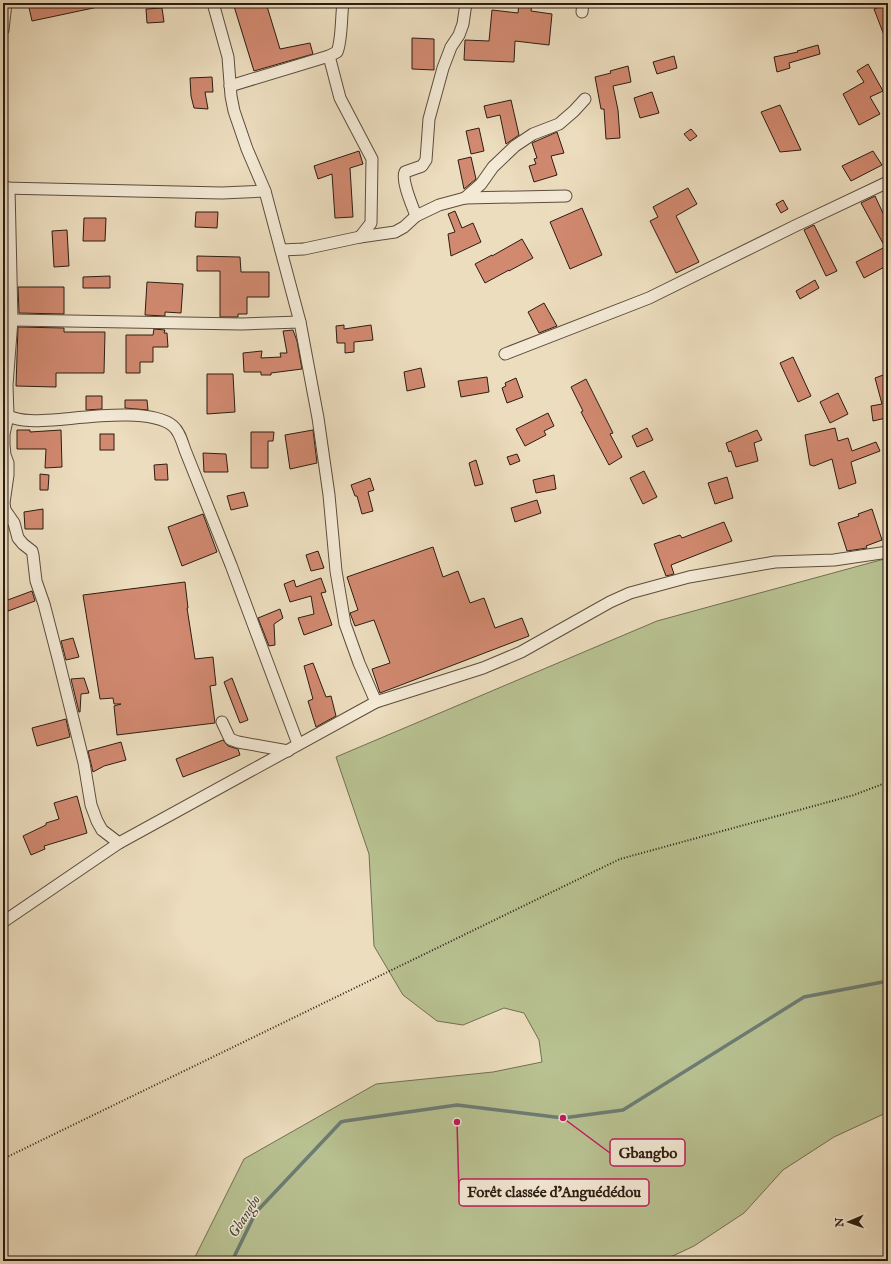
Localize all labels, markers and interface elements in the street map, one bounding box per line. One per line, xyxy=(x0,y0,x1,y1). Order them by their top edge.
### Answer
callout: Gbangbo xyxy=(610,1139,685,1166)
text: Gbangbo xyxy=(619,1144,677,1163)
callout: Forêt classée d’Anguédédou xyxy=(459,1179,649,1206)
text: Forêt classée d’Anguédédou xyxy=(467,1183,641,1202)
water label: Gbangbo xyxy=(224,1191,266,1242)
north arrow xyxy=(829,1202,869,1242)
text: N xyxy=(833,1217,847,1228)

